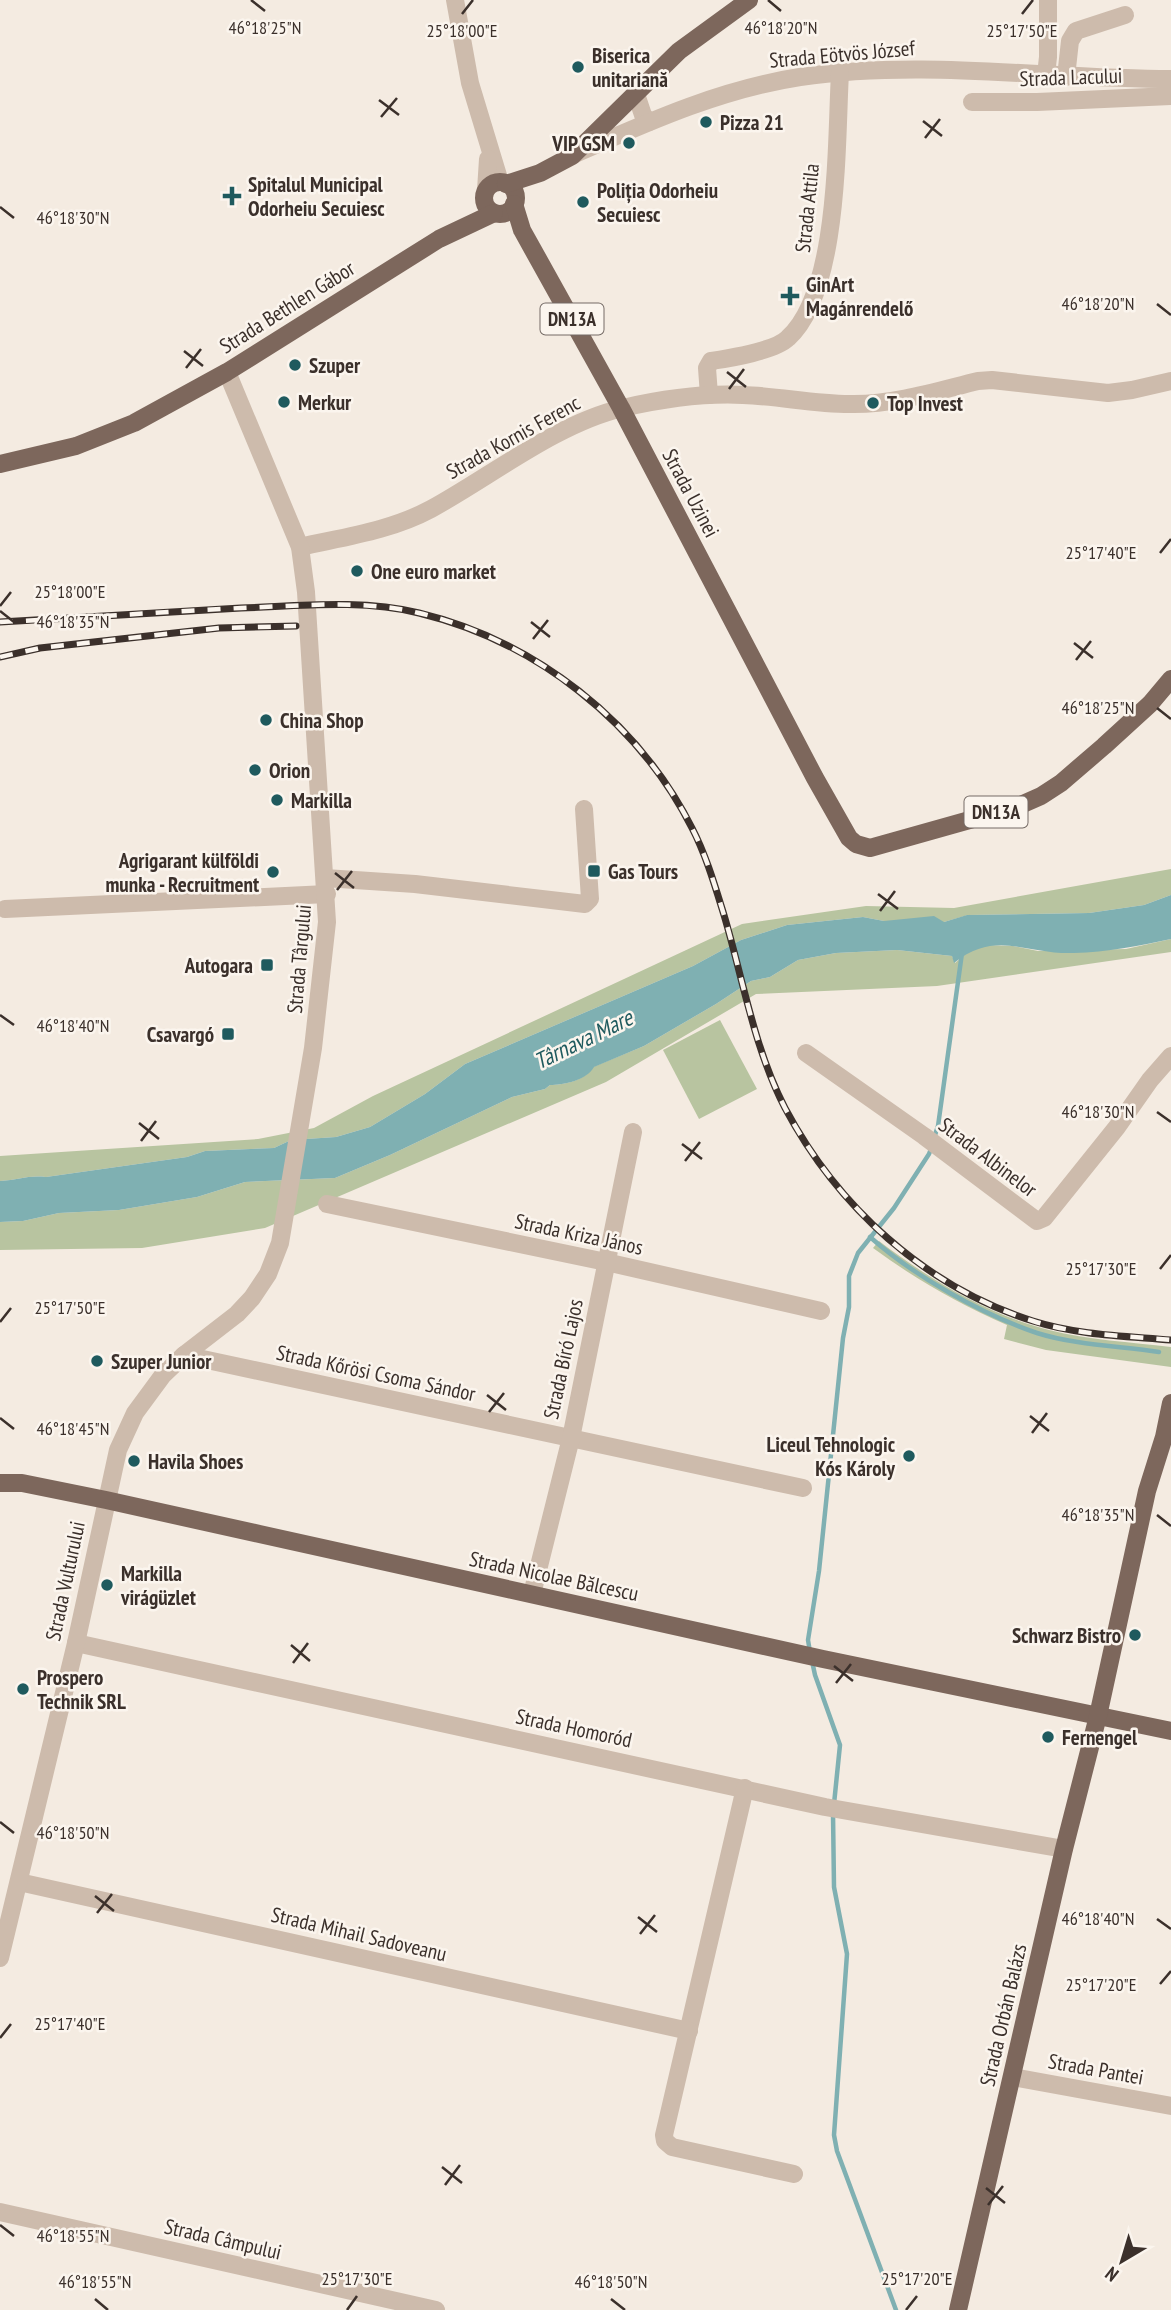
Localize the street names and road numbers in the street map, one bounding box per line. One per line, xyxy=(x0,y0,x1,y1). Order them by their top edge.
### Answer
street label: Strada Eötvös József xyxy=(768,34,916,74)
street label: Strada Lacului xyxy=(1019,62,1123,92)
street label: Strada Attila xyxy=(789,162,825,254)
street label: Strada Bethlen Gábor xyxy=(214,255,360,359)
road number: DN13A xyxy=(540,304,604,334)
street label: Strada Kornis Ferenc xyxy=(441,389,585,485)
street label: Strada Uzinei xyxy=(656,444,726,542)
road number: DN13A xyxy=(964,796,1028,828)
street label: Strada Târgului xyxy=(281,903,317,1015)
street label: Strada Albinelor xyxy=(933,1111,1043,1203)
street label: Strada Kriza János xyxy=(512,1207,646,1261)
street label: Strada Bíró Lajos xyxy=(537,1296,589,1422)
street label: Strada Kőrösi Csoma Sándor xyxy=(274,1339,478,1407)
street label: Strada Vulturului xyxy=(39,1519,91,1643)
street label: Strada Nicolae Bălcescu xyxy=(467,1545,641,1607)
street label: Strada Homoród xyxy=(514,1703,634,1753)
street label: Strada Mihail Sadoveanu xyxy=(269,1901,449,1967)
street label: Strada Orbán Balázs xyxy=(973,1941,1033,2089)
street label: Strada Pantei xyxy=(1046,2047,1146,2091)
street label: Strada Câmpului xyxy=(162,2212,284,2266)

